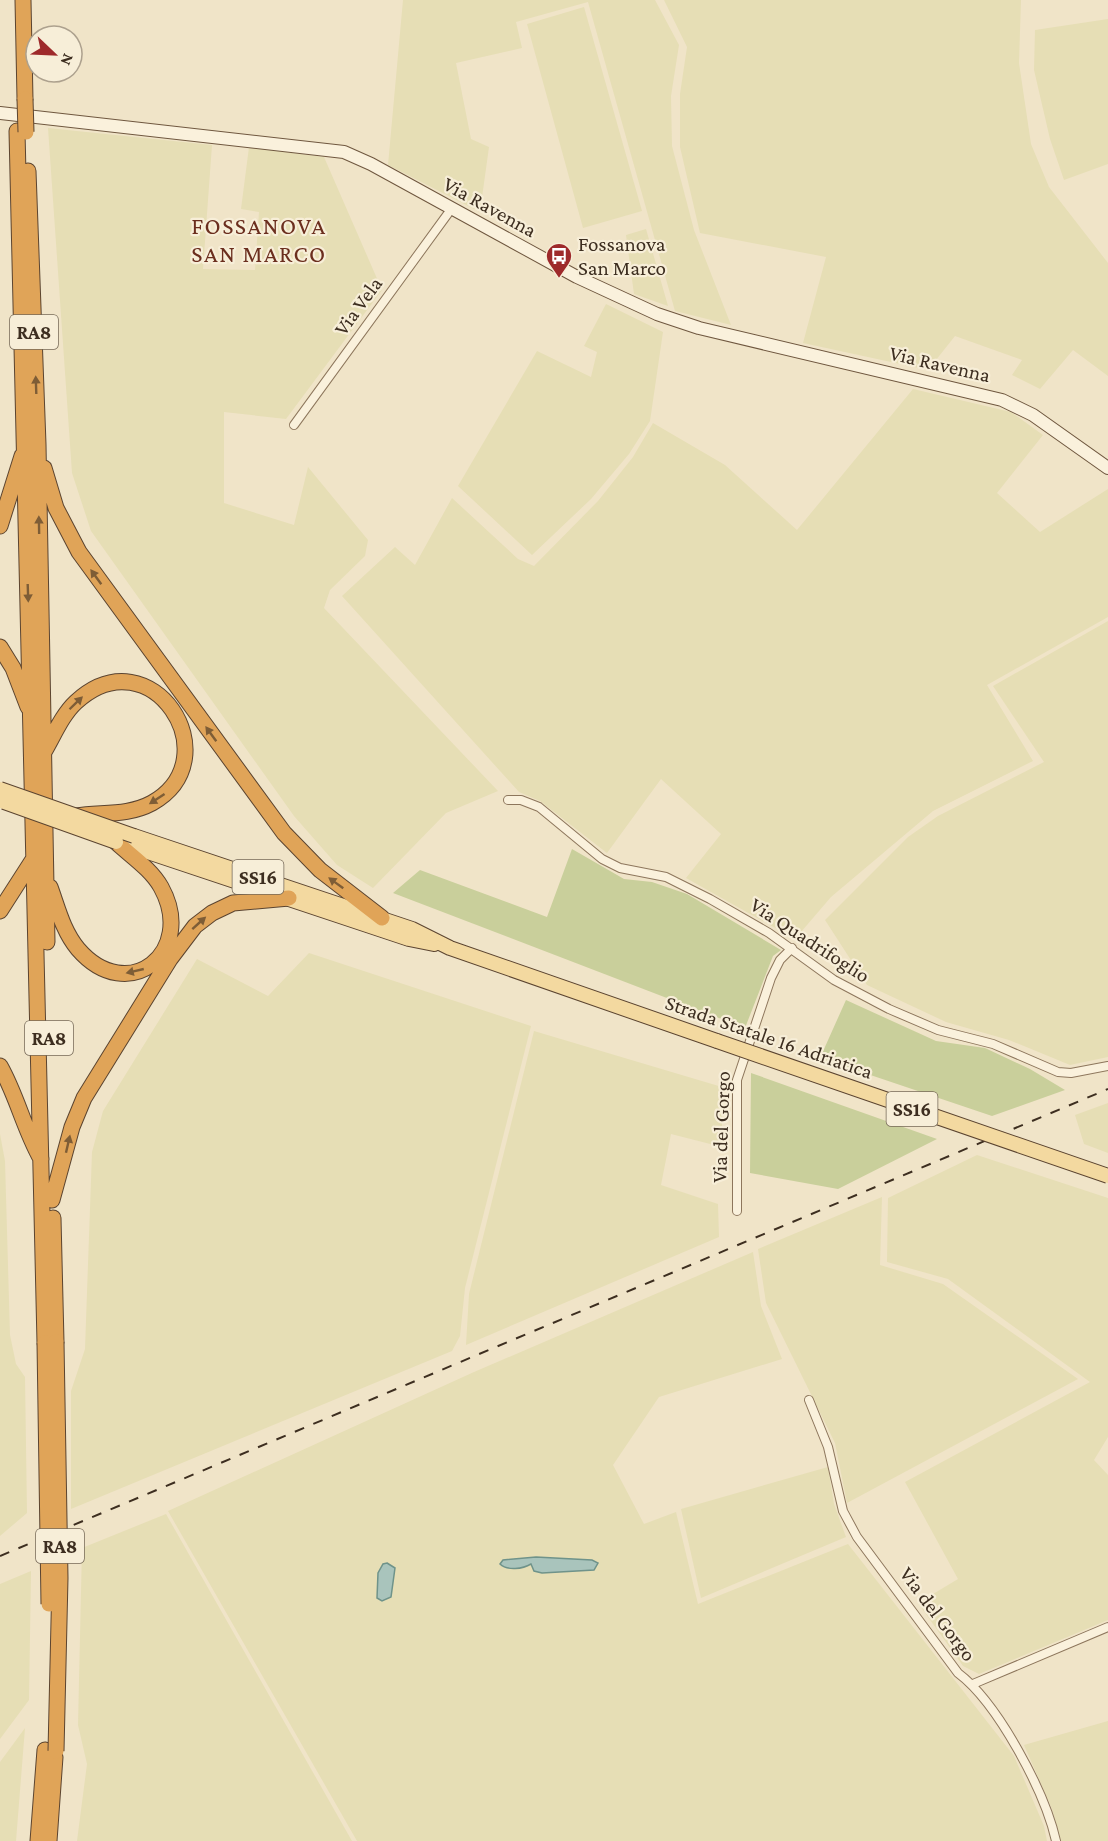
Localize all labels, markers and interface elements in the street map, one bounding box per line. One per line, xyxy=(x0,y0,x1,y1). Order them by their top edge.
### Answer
north arrow xyxy=(24,24,84,84)
text: N xyxy=(57,51,77,68)
street label: Via Ravenna xyxy=(439,172,541,243)
district label: FOSSANOVA SAN MARCO xyxy=(191,212,327,267)
place label: Fossanova San Marco xyxy=(578,232,666,280)
bus stop icon: Fossanova San Marco xyxy=(544,241,574,279)
street label: Via Vela xyxy=(329,272,387,340)
road number: RA8 xyxy=(10,315,58,349)
street label: Via Ravenna xyxy=(887,341,993,387)
one-way arrow xyxy=(31,376,40,395)
one-way arrow xyxy=(35,516,44,535)
one-way arrow xyxy=(90,569,102,585)
one-way arrow xyxy=(24,583,33,602)
one-way arrow xyxy=(68,696,83,710)
one-way arrow xyxy=(206,726,218,741)
one-way arrow xyxy=(149,793,165,805)
road number: SS16 xyxy=(232,860,284,894)
one-way arrow xyxy=(328,877,344,889)
street label: Via Quadrifoglio xyxy=(746,892,874,988)
one-way arrow xyxy=(191,917,206,930)
one-way arrow xyxy=(126,967,144,977)
street label: Strada Statale 16 Adriatica xyxy=(662,990,876,1084)
road number: RA8 xyxy=(25,1021,73,1055)
street label: Via del Gorgo xyxy=(707,1071,735,1183)
road number: SS16 xyxy=(886,1092,938,1126)
one-way arrow xyxy=(64,1135,74,1153)
road number: RA8 xyxy=(36,1529,84,1563)
street label: Via del Gorgo xyxy=(895,1562,981,1666)

